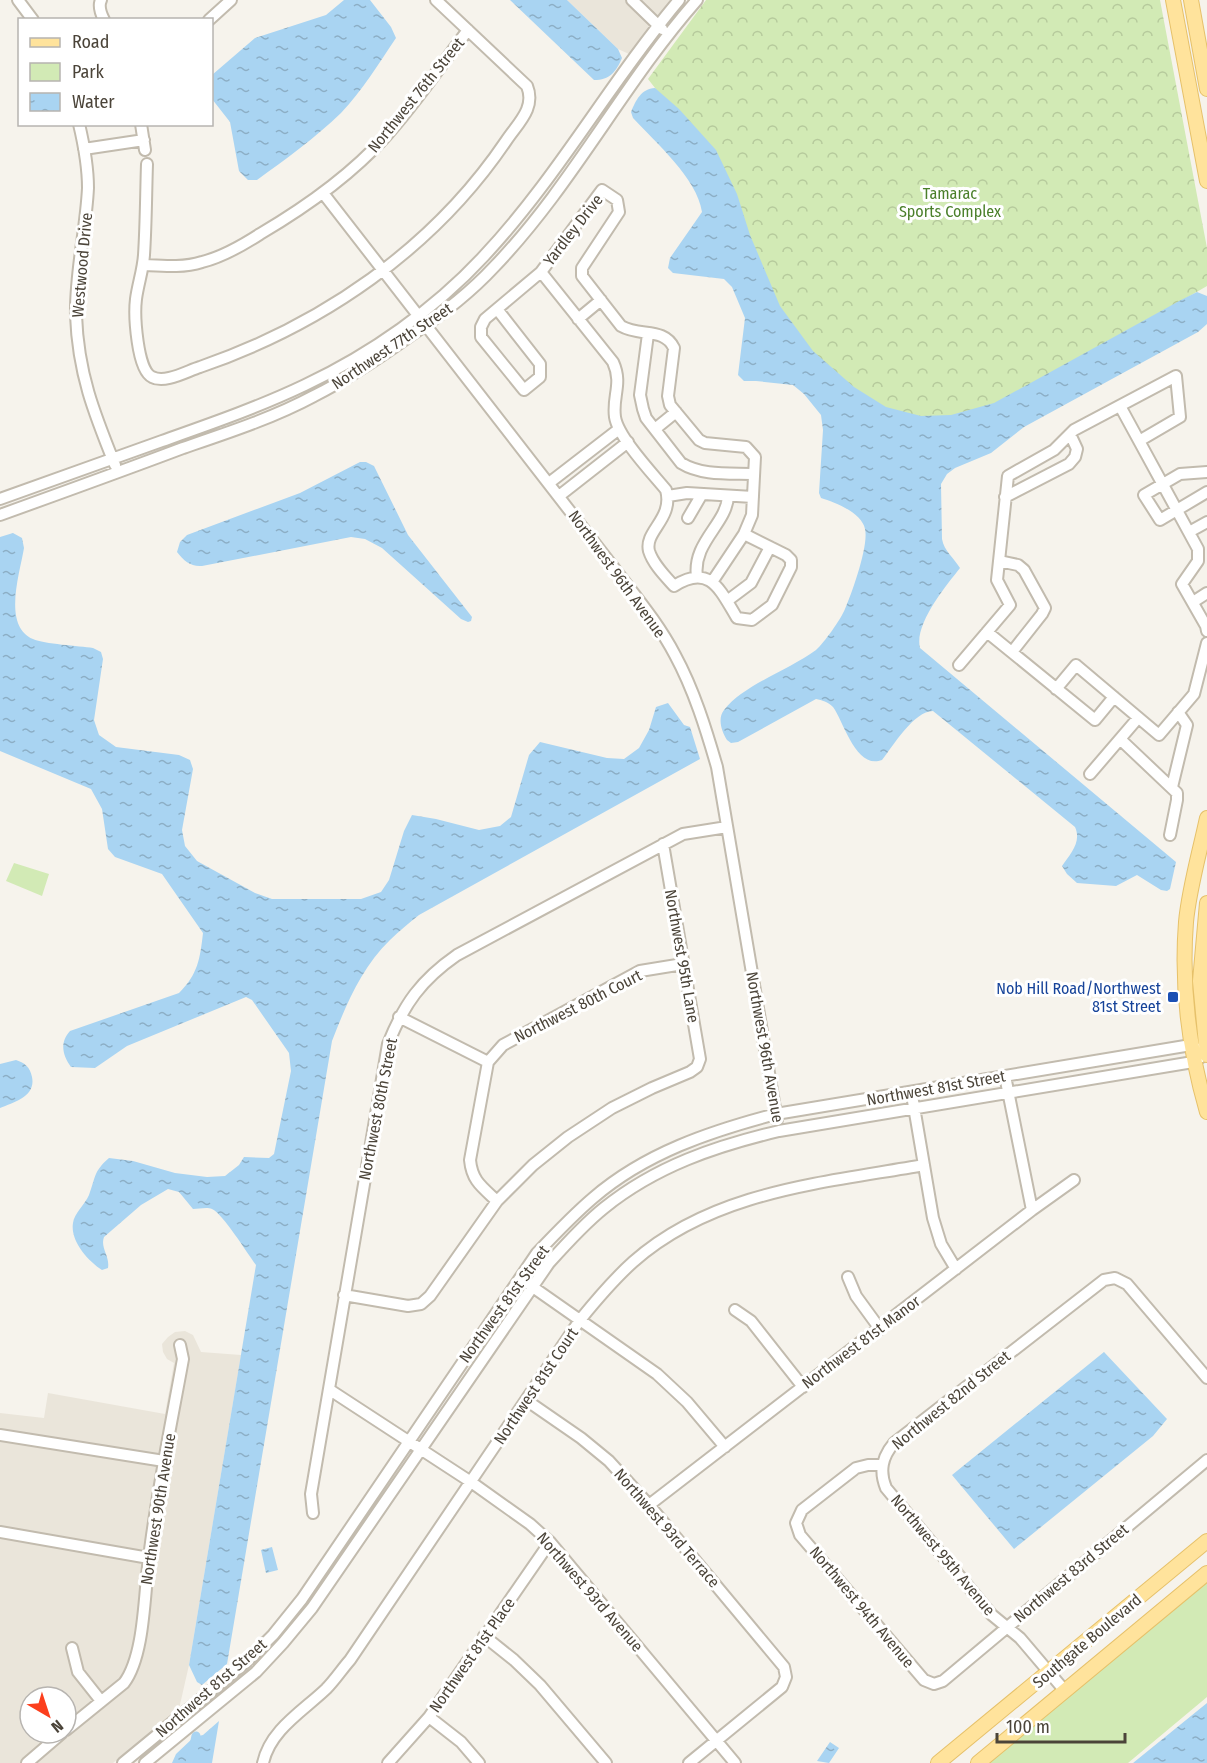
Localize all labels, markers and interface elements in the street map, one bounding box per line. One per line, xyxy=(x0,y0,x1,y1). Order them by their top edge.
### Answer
legend xyxy=(18,18,213,126)
text: Road xyxy=(72,31,109,53)
street label: Northwest 76th Street xyxy=(364,33,469,156)
text: Park xyxy=(72,61,105,83)
text: Water xyxy=(72,91,115,113)
park label: Tamarac Sports Complex xyxy=(899,184,1001,221)
street label: Yardley Drive xyxy=(539,191,607,269)
street label: Westwood Drive xyxy=(68,212,96,318)
street label: Northwest 77th Street xyxy=(328,298,457,393)
street label: Northwest 96th Avenue xyxy=(564,507,670,641)
street label: Northwest 95th Lane xyxy=(661,888,703,1024)
street label: Northwest 80th Court xyxy=(511,965,646,1046)
street label: Northwest 96th Avenue xyxy=(742,970,788,1124)
place label: Nob Hill Road/Northwest 81st Street xyxy=(996,979,1162,1016)
marker: Nob Hill Road/Northwest 81st Street xyxy=(1166,990,1180,1004)
street label: Northwest 80th Street xyxy=(355,1035,401,1182)
street label: Northwest 81st Street xyxy=(865,1066,1008,1110)
street label: Northwest 81st Street xyxy=(455,1241,553,1366)
street label: Northwest 81st Manor xyxy=(798,1291,924,1393)
street label: Northwest 81st Court xyxy=(490,1323,583,1448)
street label: Northwest 82nd Street xyxy=(888,1346,1015,1454)
street label: Northwest 90th Avenue xyxy=(137,1432,179,1586)
street label: Northwest 93rd Terrace xyxy=(610,1465,724,1591)
street label: Northwest 95th Avenue xyxy=(887,1491,999,1619)
street label: Northwest 83rd Street xyxy=(1010,1519,1133,1626)
street label: Northwest 93rd Avenue xyxy=(533,1528,647,1656)
street label: Northwest 94th Avenue xyxy=(806,1542,918,1672)
street label: Southgate Boulevard xyxy=(1029,1590,1145,1692)
street label: Northwest 81st Place xyxy=(425,1594,519,1716)
street label: Northwest 81st Street xyxy=(152,1634,271,1741)
north arrow xyxy=(18,1685,78,1745)
scale bar xyxy=(997,1706,1124,1744)
text: N xyxy=(47,1716,67,1737)
text: 100 m xyxy=(1006,1716,1050,1738)

